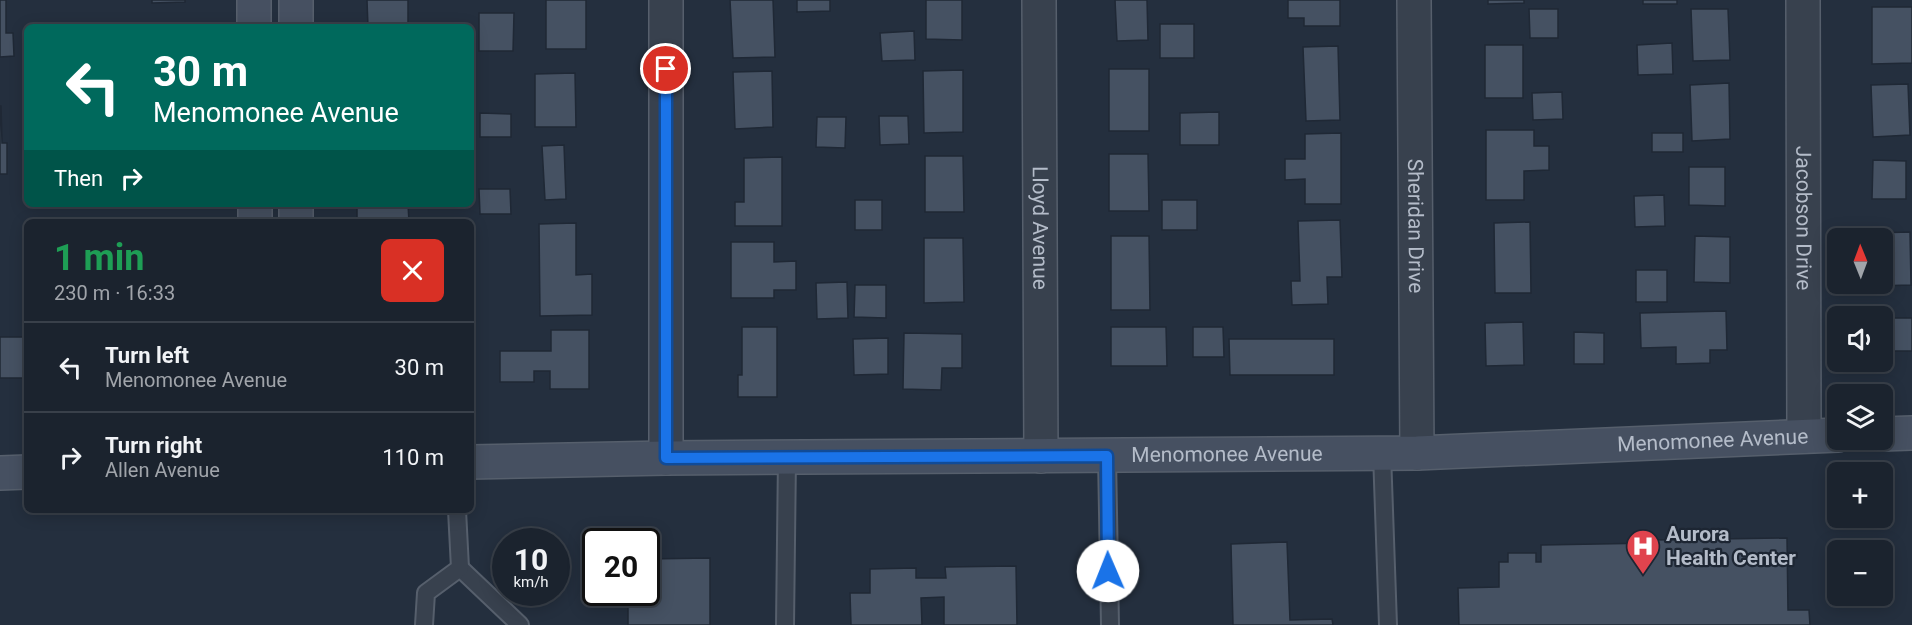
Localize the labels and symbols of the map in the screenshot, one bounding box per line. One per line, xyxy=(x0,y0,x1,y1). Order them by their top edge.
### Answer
pin xyxy=(640,43,691,94)
street label: Jacobson Drive xyxy=(1791,146,1816,290)
street label: Sheridan Drive xyxy=(1403,159,1428,293)
street label: Lloyd Avenue xyxy=(1028,166,1052,290)
north arrow xyxy=(1827,228,1893,294)
street label: Menomonee Avenue xyxy=(1617,424,1809,456)
street label: Menomonee Avenue xyxy=(1131,442,1323,467)
place label: Aurora Health Center xyxy=(1666,522,1796,570)
speed limit sign: 20 xyxy=(582,528,660,606)
hospital icon: Aurora Health Center xyxy=(1625,528,1661,575)
position arrow xyxy=(1076,539,1140,603)

